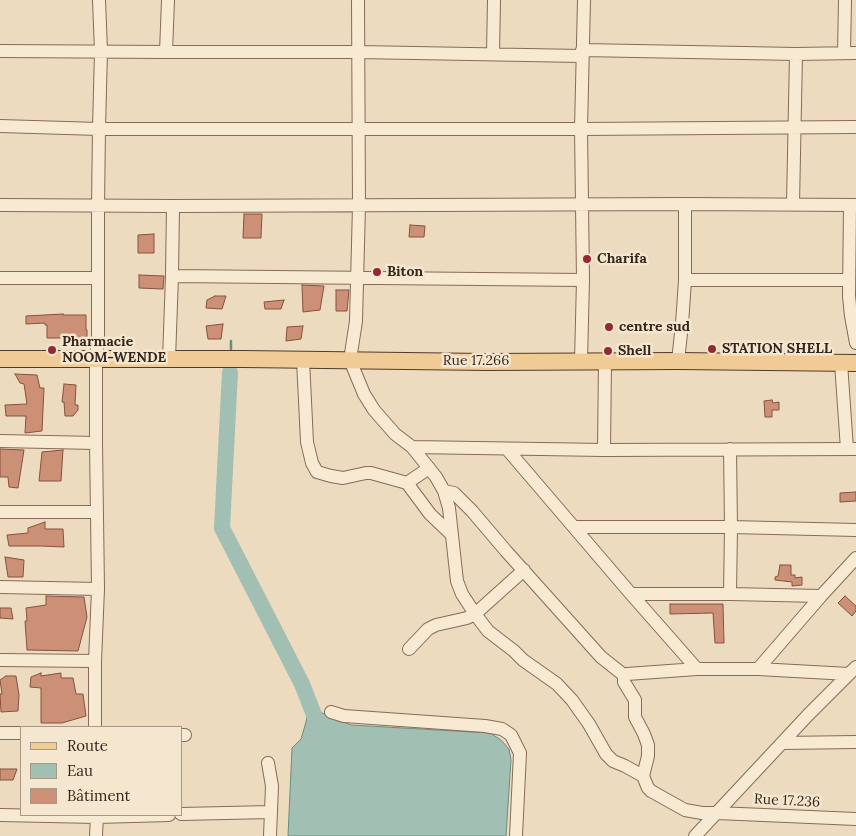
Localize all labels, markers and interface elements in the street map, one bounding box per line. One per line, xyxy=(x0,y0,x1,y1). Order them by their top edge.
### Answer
place label: Charifa xyxy=(597,251,647,267)
marker: Charifa xyxy=(581,253,593,265)
place label: Biton xyxy=(387,264,423,280)
marker: Biton xyxy=(371,266,383,278)
place label: centre sud xyxy=(619,319,690,335)
marker: centre sud xyxy=(603,321,615,333)
place label: Pharmacie NOOM-WENDE xyxy=(62,334,166,367)
place label: STATION SHELL xyxy=(722,341,832,357)
place label: Shell xyxy=(618,343,651,359)
marker: STATION SHELL xyxy=(706,343,718,355)
marker: Pharmacie NOOM-WENDE xyxy=(46,344,58,356)
marker: Shell xyxy=(602,345,614,357)
street label: Rue 17.266 xyxy=(443,353,509,369)
legend xyxy=(20,726,182,816)
text: Route xyxy=(67,736,108,755)
text: Eau xyxy=(67,761,93,780)
text: Bâtiment xyxy=(67,786,130,805)
street label: Rue 17.236 xyxy=(754,791,820,811)

